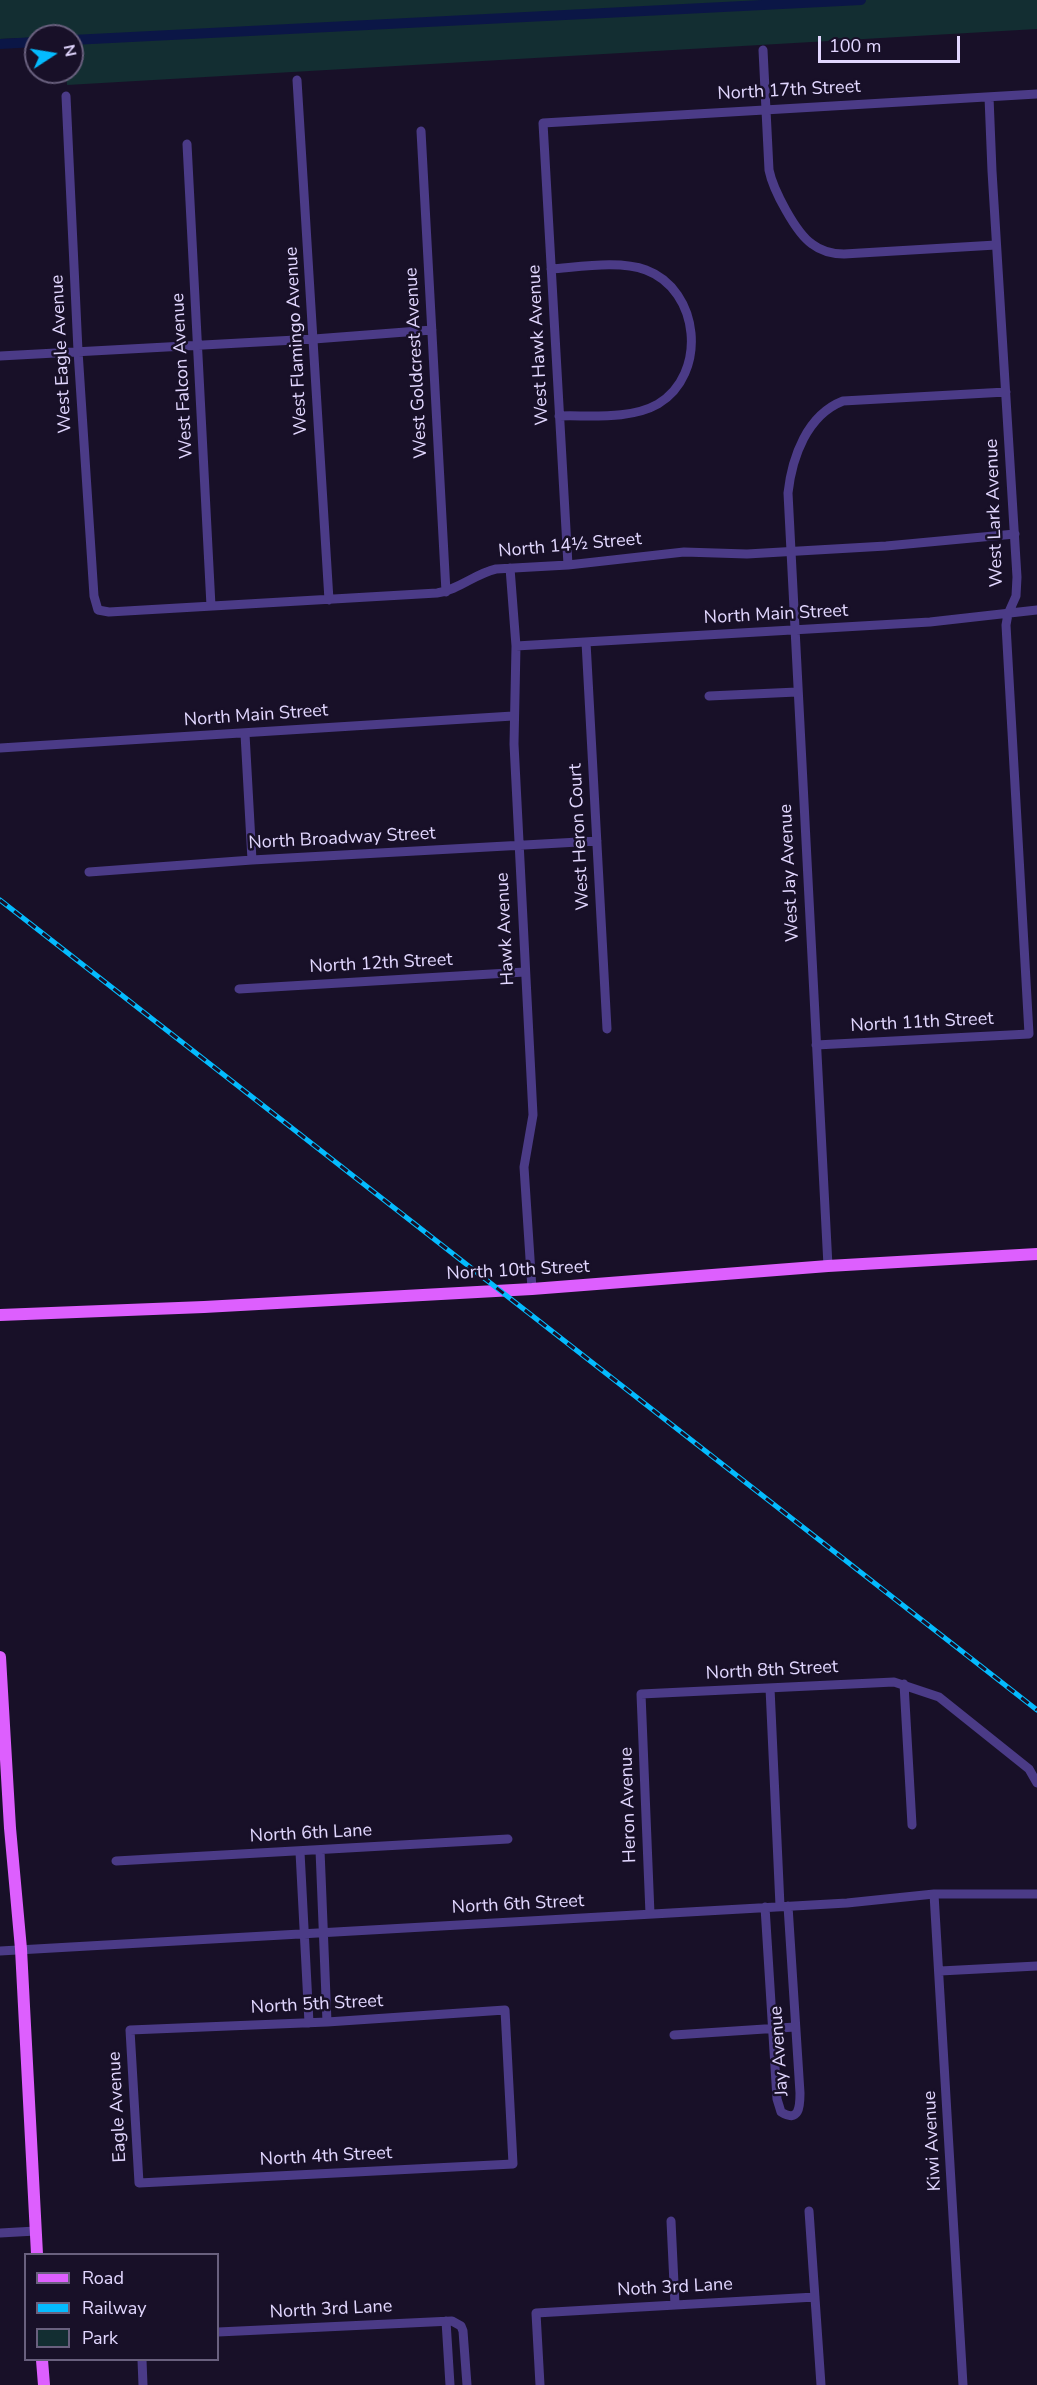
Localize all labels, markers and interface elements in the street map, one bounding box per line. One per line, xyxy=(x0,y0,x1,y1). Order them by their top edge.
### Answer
north arrow xyxy=(24,24,84,84)
scale bar xyxy=(821,24,964,62)
text: 100 m xyxy=(829,34,881,58)
text: N xyxy=(58,43,82,59)
street label: North 17th Street xyxy=(717,76,861,106)
street label: West Flamingo Avenue xyxy=(281,246,313,436)
street label: West Hawk Avenue xyxy=(524,264,554,426)
street label: West Goldcrest Avenue xyxy=(401,267,433,459)
street label: West Eagle Avenue xyxy=(47,274,77,434)
street label: West Falcon Avenue xyxy=(168,292,198,460)
street label: West Lark Avenue xyxy=(982,438,1008,588)
street label: North 14½ Street xyxy=(498,529,642,563)
street label: North Main Street xyxy=(703,600,849,630)
street label: North Main Street xyxy=(183,700,329,732)
street label: West Heron Court xyxy=(565,763,595,911)
street label: West Jay Avenue xyxy=(776,803,804,943)
street label: North Broadway Street xyxy=(248,823,436,855)
street label: Hawk Avenue xyxy=(492,872,520,986)
street label: North 12th Street xyxy=(309,949,453,979)
street label: North 11th Street xyxy=(850,1008,994,1038)
street label: North 10th Street xyxy=(446,1256,590,1286)
street label: North 8th Street xyxy=(705,1657,839,1685)
street label: Heron Avenue xyxy=(616,1747,642,1863)
street label: North 6th Lane xyxy=(249,1820,373,1848)
street label: North 6th Street xyxy=(451,1891,585,1919)
street label: North 5th Street xyxy=(250,1991,384,2019)
street label: Jay Avenue xyxy=(766,2005,794,2097)
street label: Eagle Avenue xyxy=(104,2051,132,2163)
street label: Kiwi Avenue xyxy=(920,2090,946,2192)
street label: North 4th Street xyxy=(259,2143,393,2171)
legend xyxy=(24,2253,219,2361)
text: Road xyxy=(82,2266,124,2290)
street label: Noth 3rd Lane xyxy=(617,2274,733,2302)
text: Railway xyxy=(82,2296,147,2320)
street label: North 3rd Lane xyxy=(269,2296,393,2324)
text: Park xyxy=(82,2326,118,2350)

